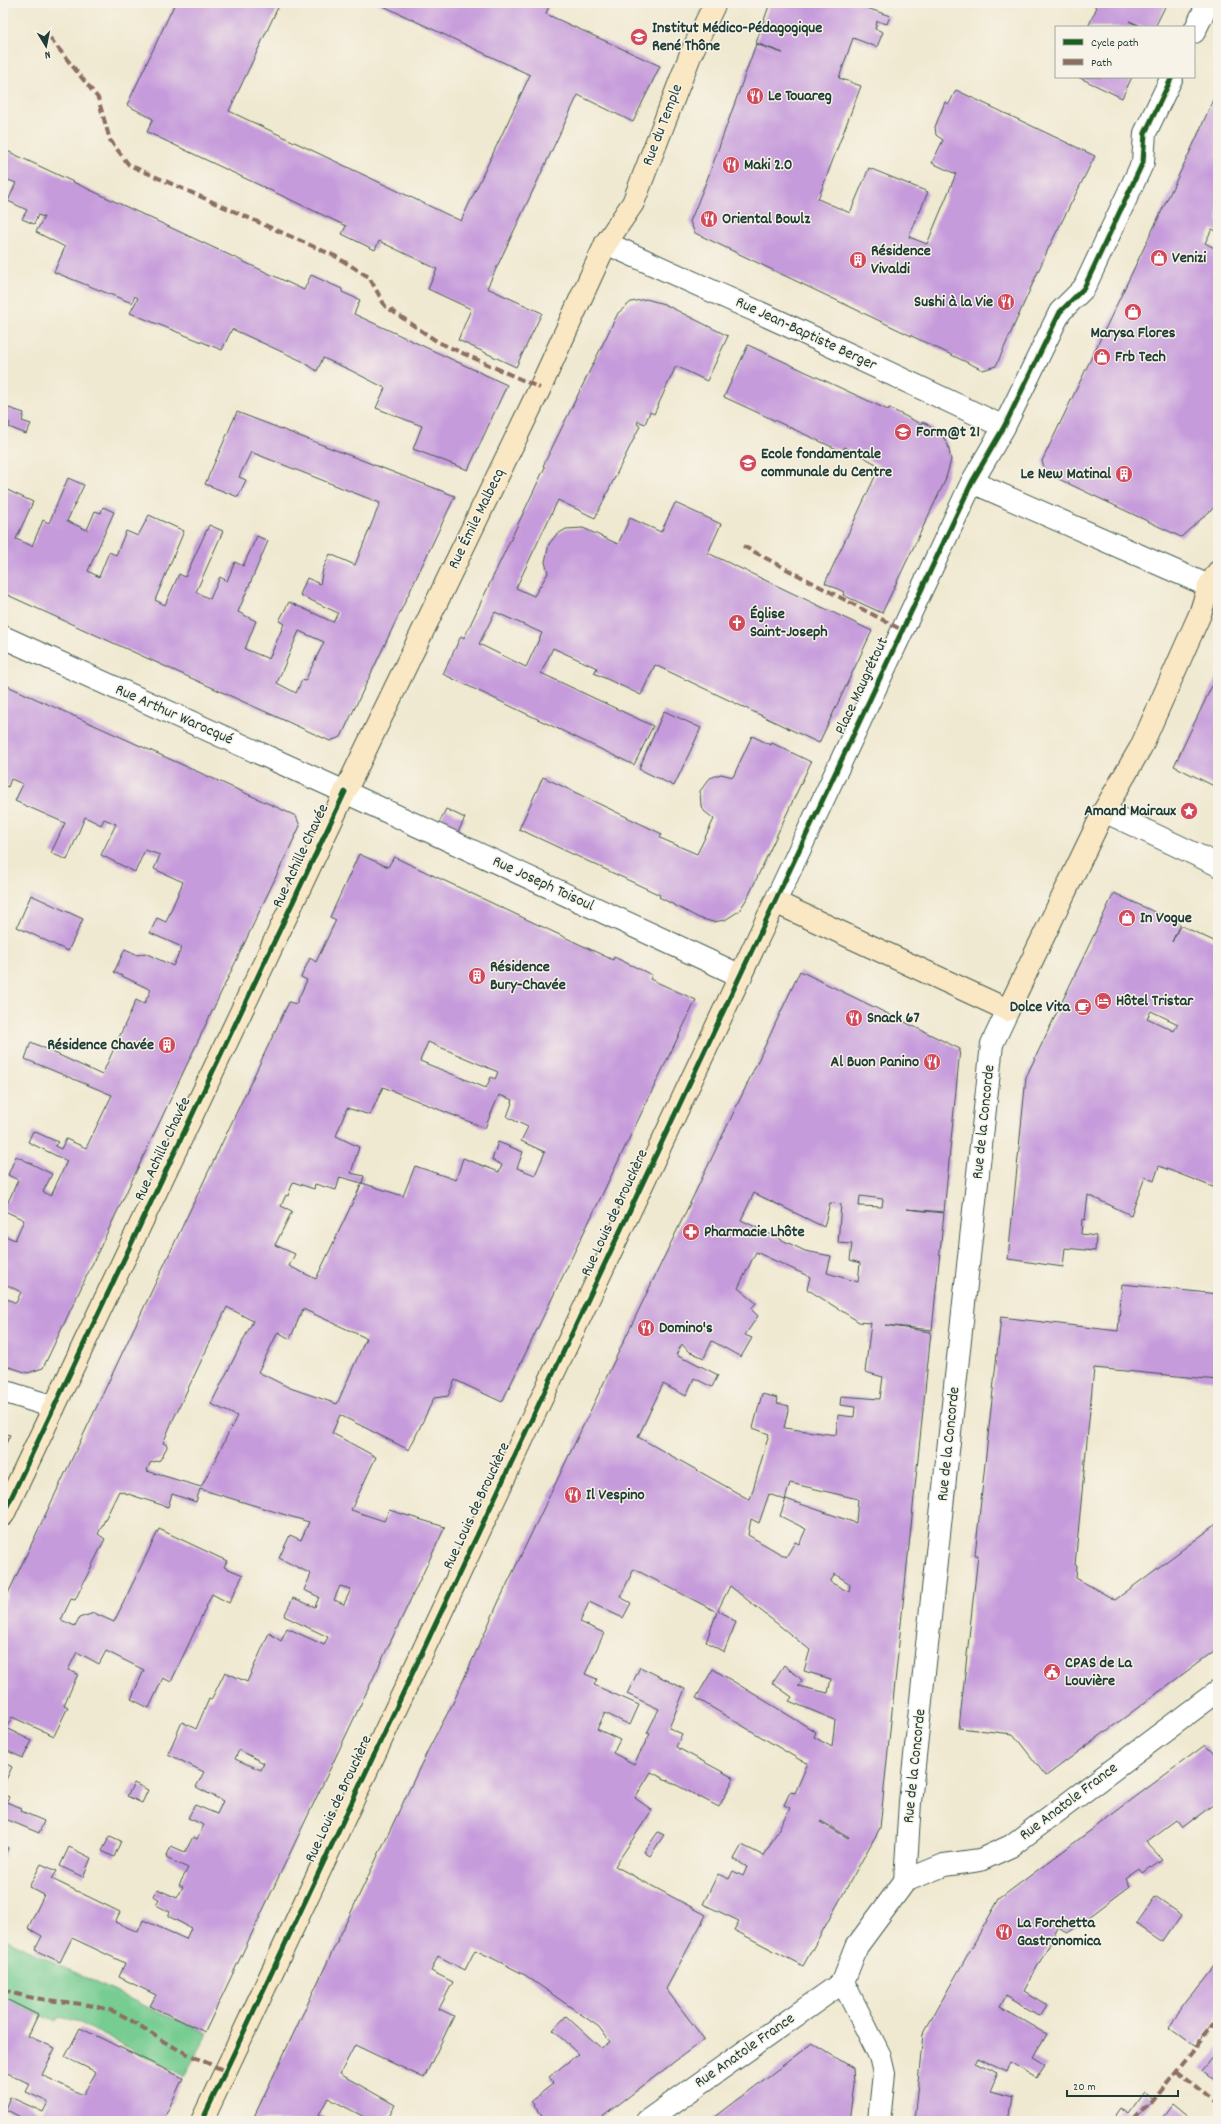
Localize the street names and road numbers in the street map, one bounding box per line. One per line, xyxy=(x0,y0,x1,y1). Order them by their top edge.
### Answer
street label: Rue du Temple xyxy=(637,81,689,169)
street label: Rue Jean-Baptiste Berger xyxy=(731,291,881,377)
street label: Rue Émile Malbecq xyxy=(443,465,511,573)
street label: Place Maugrétout xyxy=(829,633,895,739)
street label: Rue Arthur Warocqué xyxy=(111,679,237,751)
street label: Rue Achille Chavée xyxy=(267,800,335,912)
street label: Rue Joseph Toisoul xyxy=(488,850,598,918)
street label: Rue de la Concorde xyxy=(967,1064,1001,1180)
street label: Rue Achille Chavée xyxy=(129,1093,197,1205)
street label: Rue Louis de Brouckère xyxy=(575,1146,655,1280)
street label: Rue de la Concorde xyxy=(932,1386,966,1502)
street label: Rue Louis de Brouckère xyxy=(437,1439,517,1573)
street label: Rue de la Concorde xyxy=(898,1708,932,1824)
street label: Rue Louis de Brouckère xyxy=(299,1732,379,1866)
street label: Rue Anatole France xyxy=(1015,1757,1123,1847)
street label: Rue Anatole France xyxy=(690,2008,800,2094)

